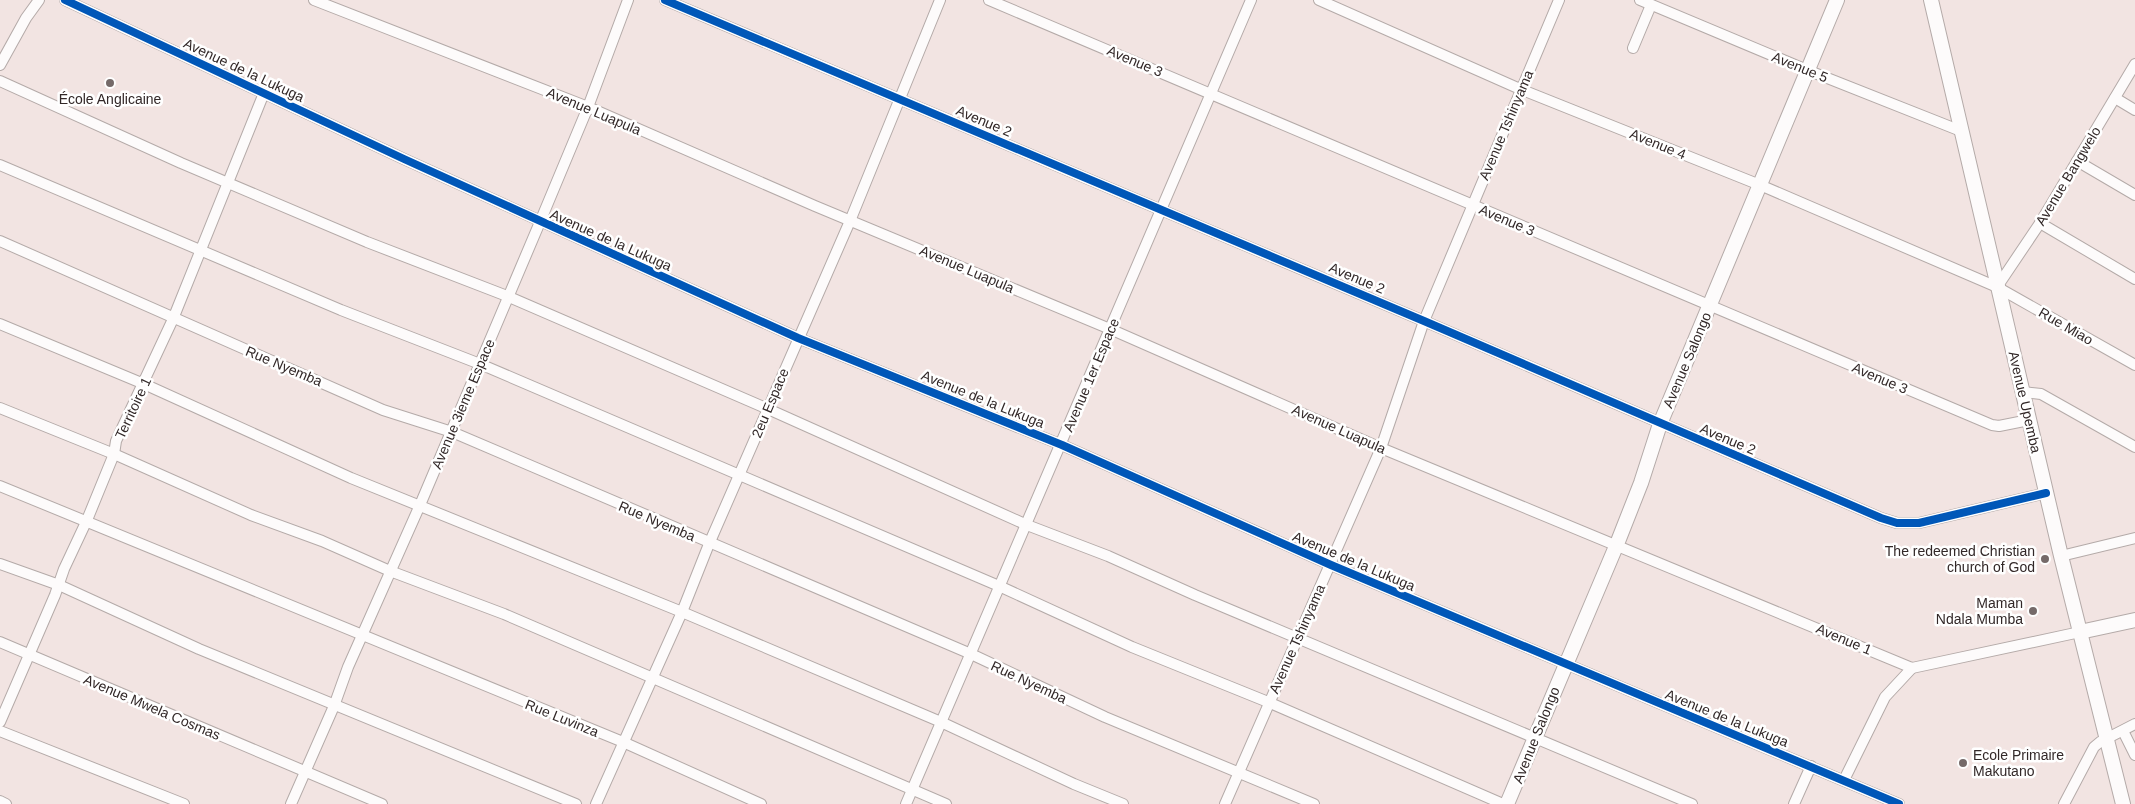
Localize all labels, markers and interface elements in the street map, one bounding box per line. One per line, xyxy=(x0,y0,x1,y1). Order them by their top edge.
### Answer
street label: Avenue de la Lukuga xyxy=(181,35,307,105)
street label: Avenue 3 xyxy=(1105,42,1165,80)
street label: Avenue 5 xyxy=(1770,49,1831,86)
street label: Avenue Tshinyama xyxy=(1476,67,1536,182)
marker: École Anglicaine xyxy=(104,77,116,89)
street label: Avenue Luapula xyxy=(544,84,644,138)
place label: École Anglicaine xyxy=(59,91,162,107)
street label: Avenue 2 xyxy=(954,102,1014,140)
street label: Avenue Bangwelo xyxy=(2032,123,2104,228)
street label: Avenue 4 xyxy=(1628,126,1689,163)
street label: Avenue 3 xyxy=(1477,201,1537,239)
street label: Avenue de la Lukuga xyxy=(548,206,674,274)
street label: Avenue Luapula xyxy=(917,242,1017,296)
street label: Avenue 2 xyxy=(1327,259,1387,297)
street label: Rue Miao xyxy=(2036,304,2096,348)
street label: Avenue Salongo xyxy=(1660,310,1714,410)
street label: Avenue 1er Espace xyxy=(1060,316,1122,434)
street label: Avenue 3ieme Espace xyxy=(428,336,498,471)
street label: Rue Nyemba xyxy=(243,343,325,389)
street label: Avenue Upemba xyxy=(2006,350,2045,455)
street label: Avenue 3 xyxy=(1850,359,1910,397)
street label: 2eu Espace xyxy=(748,366,792,440)
street label: Avenue de la Lukuga xyxy=(919,367,1047,431)
street label: Territoire 1 xyxy=(112,374,154,441)
street label: Avenue Luapula xyxy=(1290,401,1389,457)
street label: Avenue 2 xyxy=(1698,420,1758,458)
street label: Rue Nyemba xyxy=(616,498,698,544)
street label: Avenue de la Lukuga xyxy=(1290,528,1418,594)
place label: The redeemed Christian church of God xyxy=(1885,543,2035,575)
marker: The redeemed Christian church of God xyxy=(2039,553,2051,565)
street label: Avenue Tshinyama xyxy=(1266,582,1328,696)
place label: Maman Ndala Mumba xyxy=(1936,595,2023,627)
marker: Maman Ndala Mumba xyxy=(2027,605,2039,617)
street label: Avenue 1 xyxy=(1814,620,1874,658)
street label: Rue Nyemba xyxy=(989,657,1070,707)
street label: Avenue Mwela Cosmas xyxy=(81,671,223,743)
street label: Avenue Salongo xyxy=(1509,684,1563,786)
street label: Avenue de la Lukuga xyxy=(1663,686,1791,750)
street label: Rue Luvinza xyxy=(523,696,601,740)
place label: Ecole Primaire Makutano xyxy=(1973,747,2064,779)
marker: Ecole Primaire Makutano xyxy=(1957,757,1969,769)

